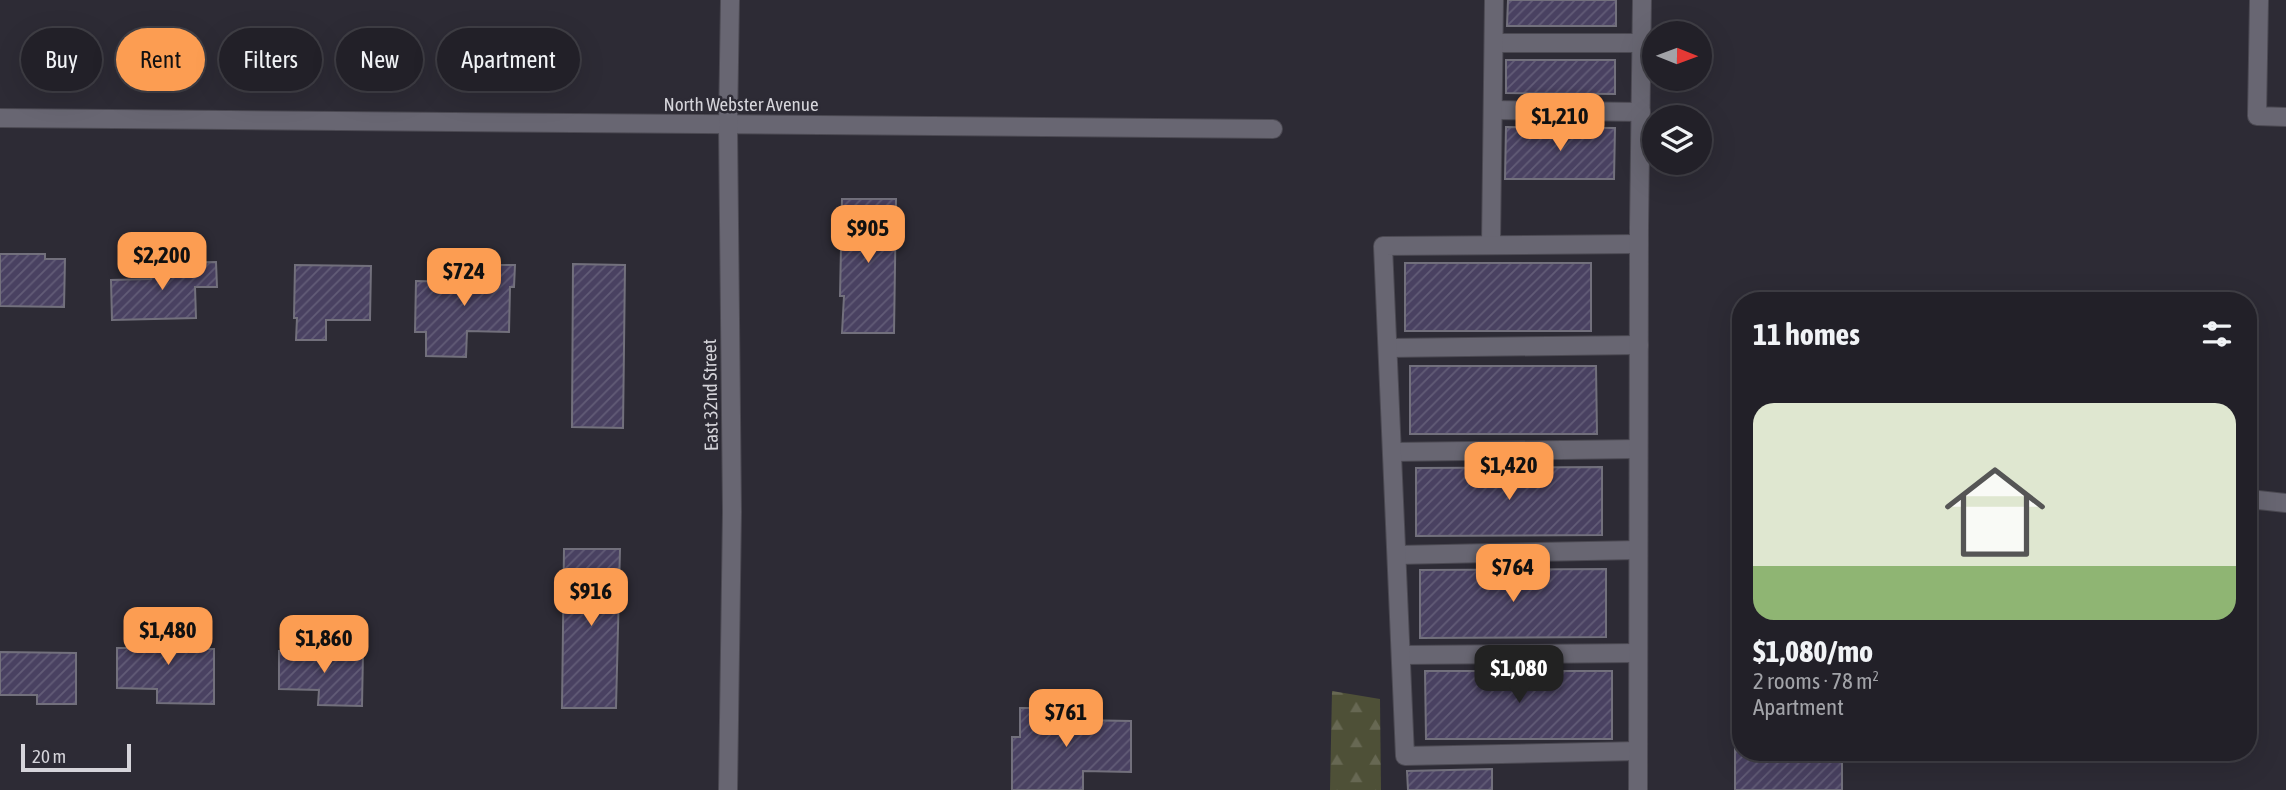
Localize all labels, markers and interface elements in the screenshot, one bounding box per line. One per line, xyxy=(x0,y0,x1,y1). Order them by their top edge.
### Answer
north arrow xyxy=(1642,21,1712,91)
map controls xyxy=(1642,21,1712,175)
chip: Buy xyxy=(21,28,102,91)
chip: Rent xyxy=(116,28,205,91)
chip: Filters xyxy=(219,28,322,91)
chip: New xyxy=(336,28,423,91)
chip: Apartment xyxy=(437,28,580,91)
street label: North Webster Avenue xyxy=(663,93,819,115)
pin: $1,210 xyxy=(1503,94,1617,153)
text: $1,210 xyxy=(1532,103,1589,129)
button: layers xyxy=(1642,105,1712,175)
pin: $905 xyxy=(827,205,909,265)
text: $905 xyxy=(847,215,889,241)
pin: $2,200 xyxy=(105,232,219,292)
text: $2,200 xyxy=(134,242,191,268)
pin: $724 xyxy=(423,248,505,308)
text: $724 xyxy=(443,258,485,284)
icon: filters xyxy=(2198,315,2236,353)
text: 11 homes xyxy=(1753,317,1860,351)
street label: East 32nd Street xyxy=(698,339,722,451)
pin: $1,420 xyxy=(1452,442,1566,502)
icon: home xyxy=(1932,449,2058,575)
text: $1,420 xyxy=(1481,452,1538,478)
pin: $764 xyxy=(1472,544,1554,604)
text: $764 xyxy=(1492,554,1534,580)
pin: $916 xyxy=(550,568,632,628)
text: $916 xyxy=(570,578,612,604)
pin: $1,480 xyxy=(111,608,225,667)
pin: $1,860 xyxy=(267,616,381,675)
text: $1,480 xyxy=(140,617,197,643)
text: $1,860 xyxy=(296,625,353,651)
text: $1,080/mo xyxy=(1753,634,1873,668)
pin: $1,080 xyxy=(1462,646,1576,705)
text: $1,080 xyxy=(1491,655,1548,681)
text: 2 rooms · 78 m² xyxy=(1753,668,1879,694)
pin: $761 xyxy=(1025,690,1107,749)
text: Apartment xyxy=(1753,694,1844,720)
text: $761 xyxy=(1045,699,1087,725)
scale bar xyxy=(21,741,131,773)
text: 20 m xyxy=(32,745,66,767)

